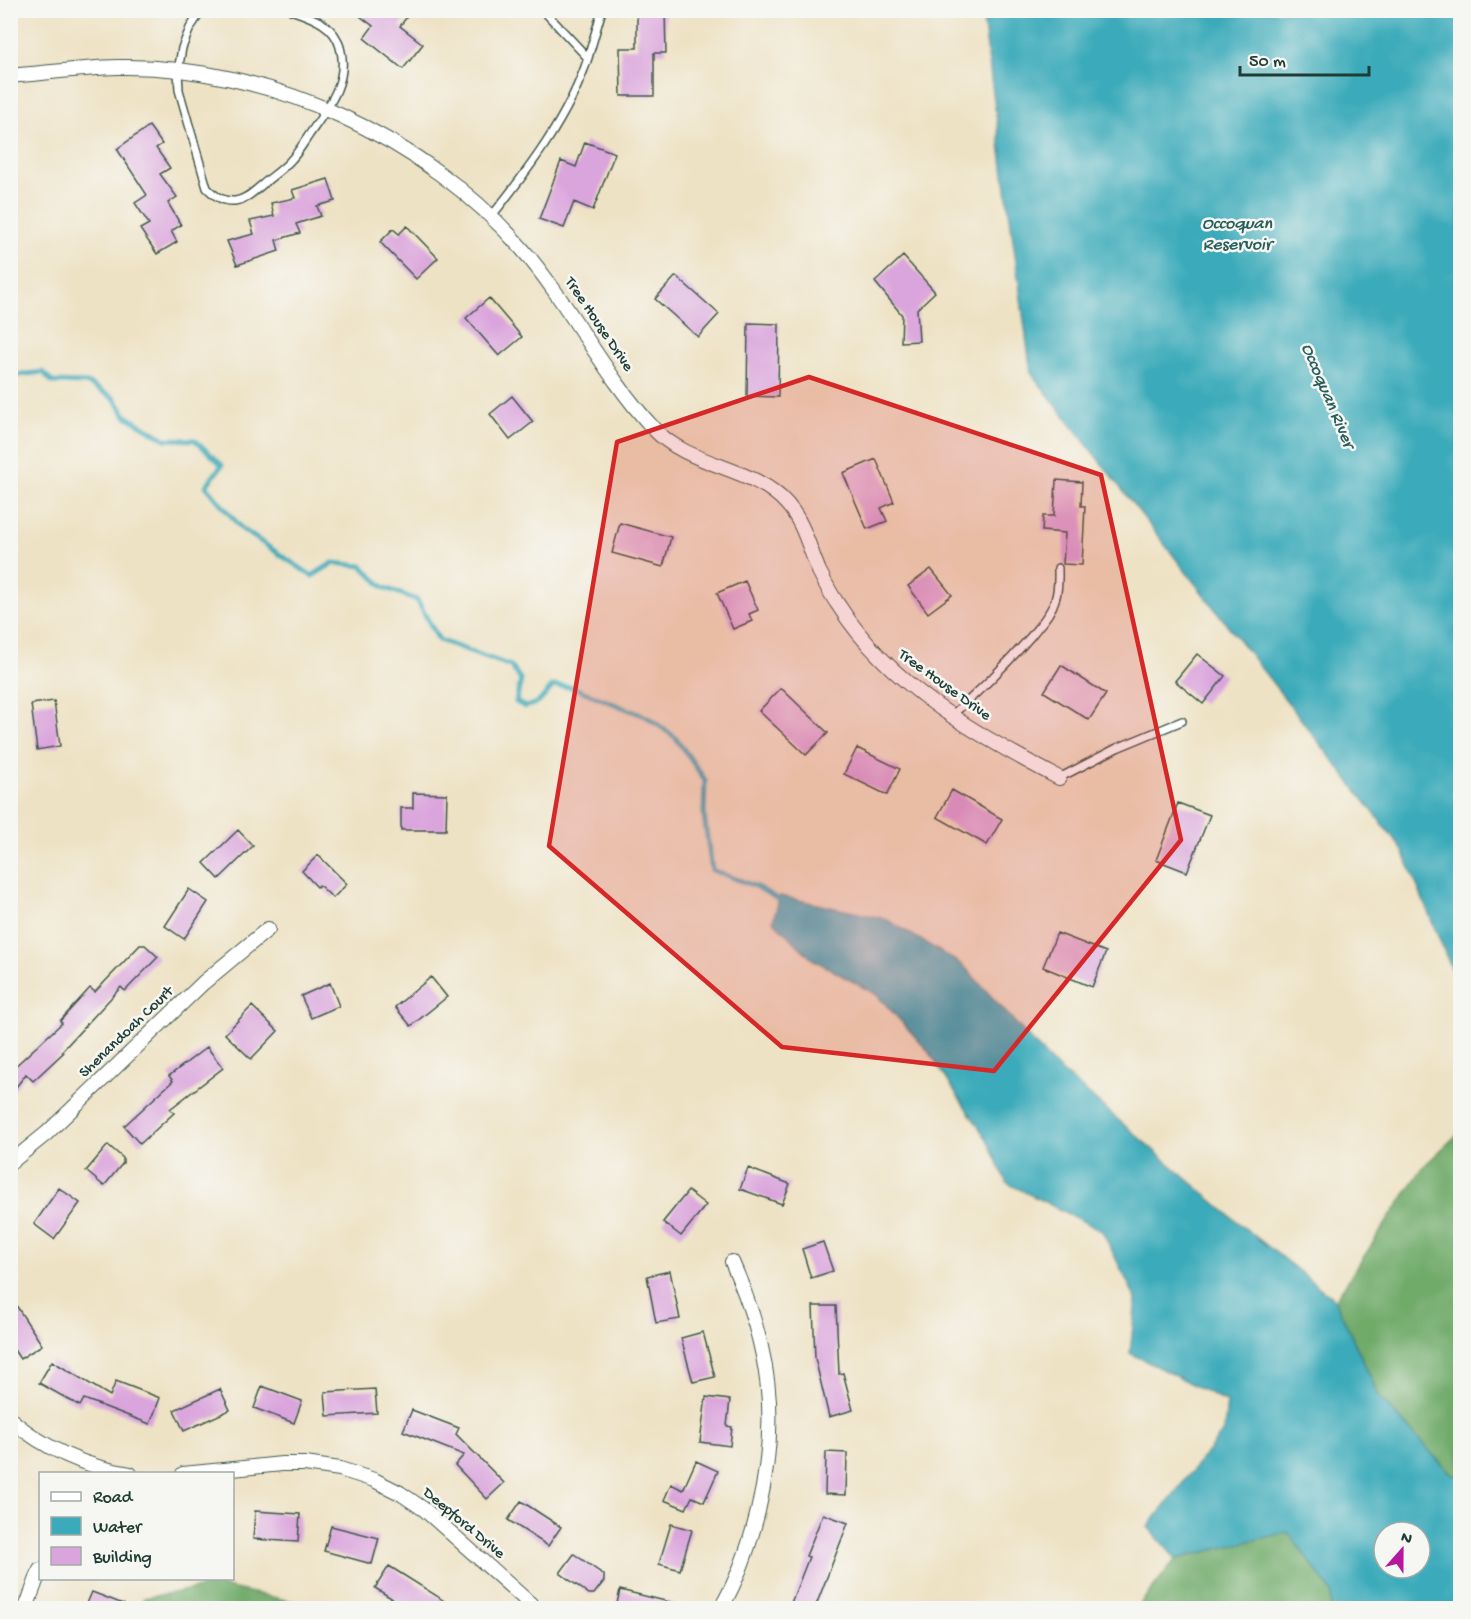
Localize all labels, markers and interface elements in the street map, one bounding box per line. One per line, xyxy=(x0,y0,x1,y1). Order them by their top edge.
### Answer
scale bar xyxy=(1240,39,1369,77)
text: 50 m xyxy=(1249,52,1286,73)
water label: Occoquan Reservoir xyxy=(1202,214,1275,256)
street label: Tree House Drive xyxy=(559,273,637,376)
water label: Occoquan River xyxy=(1296,341,1360,455)
street label: Tree House Drive xyxy=(893,645,995,726)
street label: Shenandoah Court xyxy=(76,982,179,1083)
legend xyxy=(39,1472,234,1580)
street label: Deepford Drive xyxy=(417,1483,509,1564)
text: Road xyxy=(93,1488,134,1509)
text: Water xyxy=(93,1518,143,1539)
north arrow xyxy=(1372,1520,1432,1580)
text: N xyxy=(1398,1529,1415,1550)
text: Building xyxy=(92,1548,152,1569)

